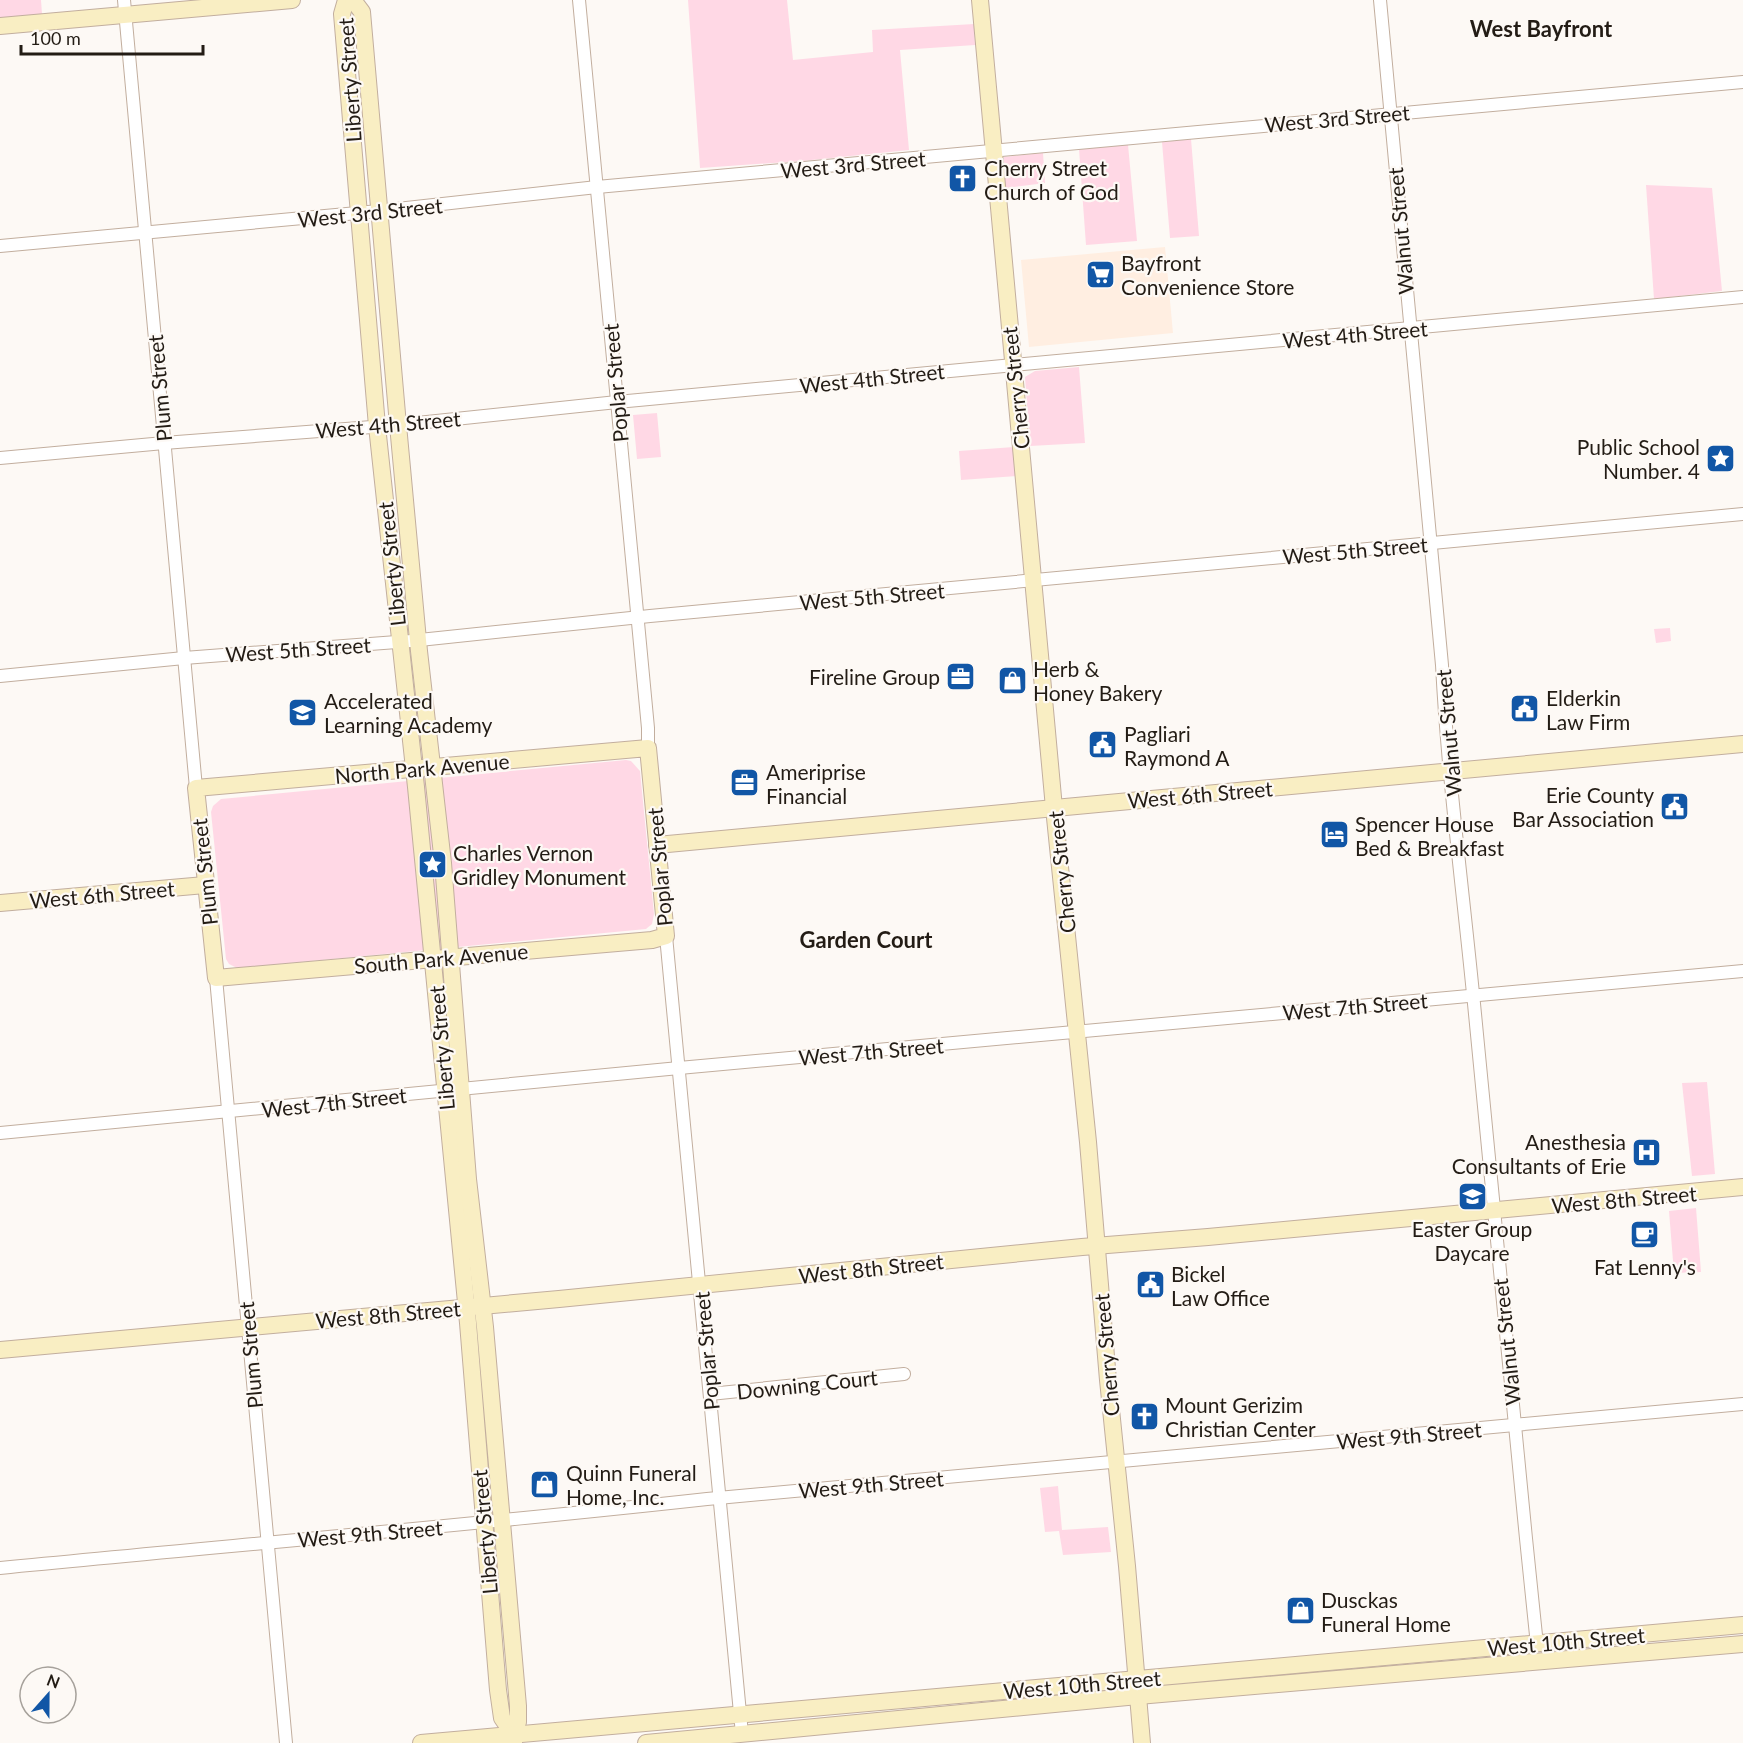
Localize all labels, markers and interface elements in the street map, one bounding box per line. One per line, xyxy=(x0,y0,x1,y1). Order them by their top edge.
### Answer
district label: West Bayfront xyxy=(1470,15,1613,42)
street label: Liberty Street xyxy=(332,16,366,143)
scale bar xyxy=(21,18,202,56)
text: 100 m xyxy=(30,27,81,49)
street label: West 3rd Street xyxy=(1263,99,1411,137)
street label: West 3rd Street xyxy=(779,145,927,183)
place label: Cherry Street Church of God xyxy=(984,155,1119,204)
church icon: Cherry Street Church of God xyxy=(947,163,979,195)
street label: Walnut Street xyxy=(1382,166,1418,296)
street label: West 3rd Street xyxy=(296,192,444,232)
place label: Bayfront Convenience Store xyxy=(1121,250,1294,299)
supermarket icon: Bayfront Convenience Store xyxy=(1084,258,1116,290)
street label: West 4th Street xyxy=(1281,315,1429,353)
street label: Poplar Street xyxy=(597,322,633,443)
street label: Cherry Street xyxy=(996,325,1034,451)
street label: Plum Street xyxy=(142,333,176,442)
street label: West 4th Street xyxy=(798,358,946,398)
street label: West 4th Street xyxy=(314,405,462,443)
place label: Public School Number. 4 xyxy=(1577,434,1700,483)
place icon: Public School Number. 4 xyxy=(1705,442,1737,474)
street label: Liberty Street xyxy=(372,500,410,627)
street label: West 5th Street xyxy=(1281,531,1429,569)
street label: West 5th Street xyxy=(798,577,946,615)
street label: West 5th Street xyxy=(224,631,372,667)
place label: Herb & Honey Bakery xyxy=(1033,656,1162,705)
office icon: Fireline Group xyxy=(945,660,977,692)
place label: Fireline Group xyxy=(809,664,940,689)
shop icon: Herb & Honey Bakery xyxy=(996,664,1028,696)
street label: Walnut Street xyxy=(1430,668,1466,798)
place label: Elderkin Law Firm xyxy=(1546,685,1630,734)
place label: Accelerated Learning Academy xyxy=(324,688,493,737)
public building icon: Elderkin Law Firm xyxy=(1509,693,1541,725)
school or university icon: Accelerated Learning Academy xyxy=(287,696,319,728)
place label: Pagliari Raymond A xyxy=(1124,721,1230,770)
public building icon: Pagliari Raymond A xyxy=(1087,729,1119,761)
street label: North Park Avenue xyxy=(334,748,510,788)
place label: Ameriprise Financial xyxy=(766,759,866,808)
office icon: Ameriprise Financial xyxy=(729,767,761,799)
street label: West 6th Street xyxy=(1126,775,1274,813)
place label: Erie County Bar Association xyxy=(1512,782,1654,831)
public building icon: Erie County Bar Association xyxy=(1659,790,1691,822)
street label: Poplar Street xyxy=(641,806,677,927)
street label: Cherry Street xyxy=(1042,809,1080,935)
place label: Spencer House Bed & Breakfast xyxy=(1355,811,1505,860)
street label: Plum Street xyxy=(186,817,222,927)
hotel icon: Spencer House Bed & Breakfast xyxy=(1318,819,1350,851)
place label: Charles Vernon Gridley Monument xyxy=(453,840,627,889)
place icon: Charles Vernon Gridley Monument xyxy=(416,848,448,880)
street label: West 6th Street xyxy=(28,875,176,913)
district label: Garden Court xyxy=(800,926,933,953)
street label: South Park Avenue xyxy=(353,938,529,978)
street label: Liberty Street xyxy=(423,984,459,1111)
street label: West 7th Street xyxy=(1281,987,1429,1025)
street label: West 7th Street xyxy=(797,1032,945,1070)
street label: West 7th Street xyxy=(260,1082,408,1122)
place label: Anesthesia Consultants of Erie xyxy=(1452,1129,1626,1178)
hospital icon: Anesthesia Consultants of Erie xyxy=(1631,1137,1663,1169)
street label: West 8th Street xyxy=(1550,1180,1698,1218)
school or university icon: Easter Group Daycare xyxy=(1456,1181,1488,1213)
place label: Easter Group Daycare xyxy=(1412,1216,1532,1265)
cafe icon: Fat Lenny's xyxy=(1629,1219,1661,1251)
street label: West 8th Street xyxy=(797,1248,945,1288)
place label: Fat Lenny's xyxy=(1594,1254,1696,1279)
place label: Bickel Law Office xyxy=(1171,1261,1270,1310)
public building icon: Bickel Law Office xyxy=(1134,1269,1166,1301)
street label: Walnut Street xyxy=(1487,1277,1525,1407)
street label: Poplar Street xyxy=(688,1290,724,1411)
street label: Cherry Street xyxy=(1088,1292,1124,1417)
street label: West 8th Street xyxy=(314,1295,462,1333)
street label: Plum Street xyxy=(233,1300,267,1409)
street label: Downing Court xyxy=(735,1364,879,1404)
place label: Mount Gerizim Christian Center xyxy=(1165,1392,1316,1441)
church icon: Mount Gerizim Christian Center xyxy=(1128,1400,1160,1432)
street label: West 9th Street xyxy=(1335,1416,1483,1454)
place label: Quinn Funeral Home, Inc. xyxy=(566,1460,697,1509)
street label: West 9th Street xyxy=(797,1465,945,1503)
street label: Liberty Street xyxy=(466,1468,502,1595)
shop icon: Quinn Funeral Home, Inc. xyxy=(529,1468,561,1500)
street label: West 9th Street xyxy=(296,1514,444,1552)
place label: Dusckas Funeral Home xyxy=(1321,1587,1451,1636)
shop icon: Dusckas Funeral Home xyxy=(1284,1595,1316,1627)
street label: West 10th Street xyxy=(1486,1622,1646,1660)
north arrow xyxy=(18,1665,78,1725)
street label: West 10th Street xyxy=(1002,1665,1162,1703)
text: N xyxy=(44,1669,63,1692)

